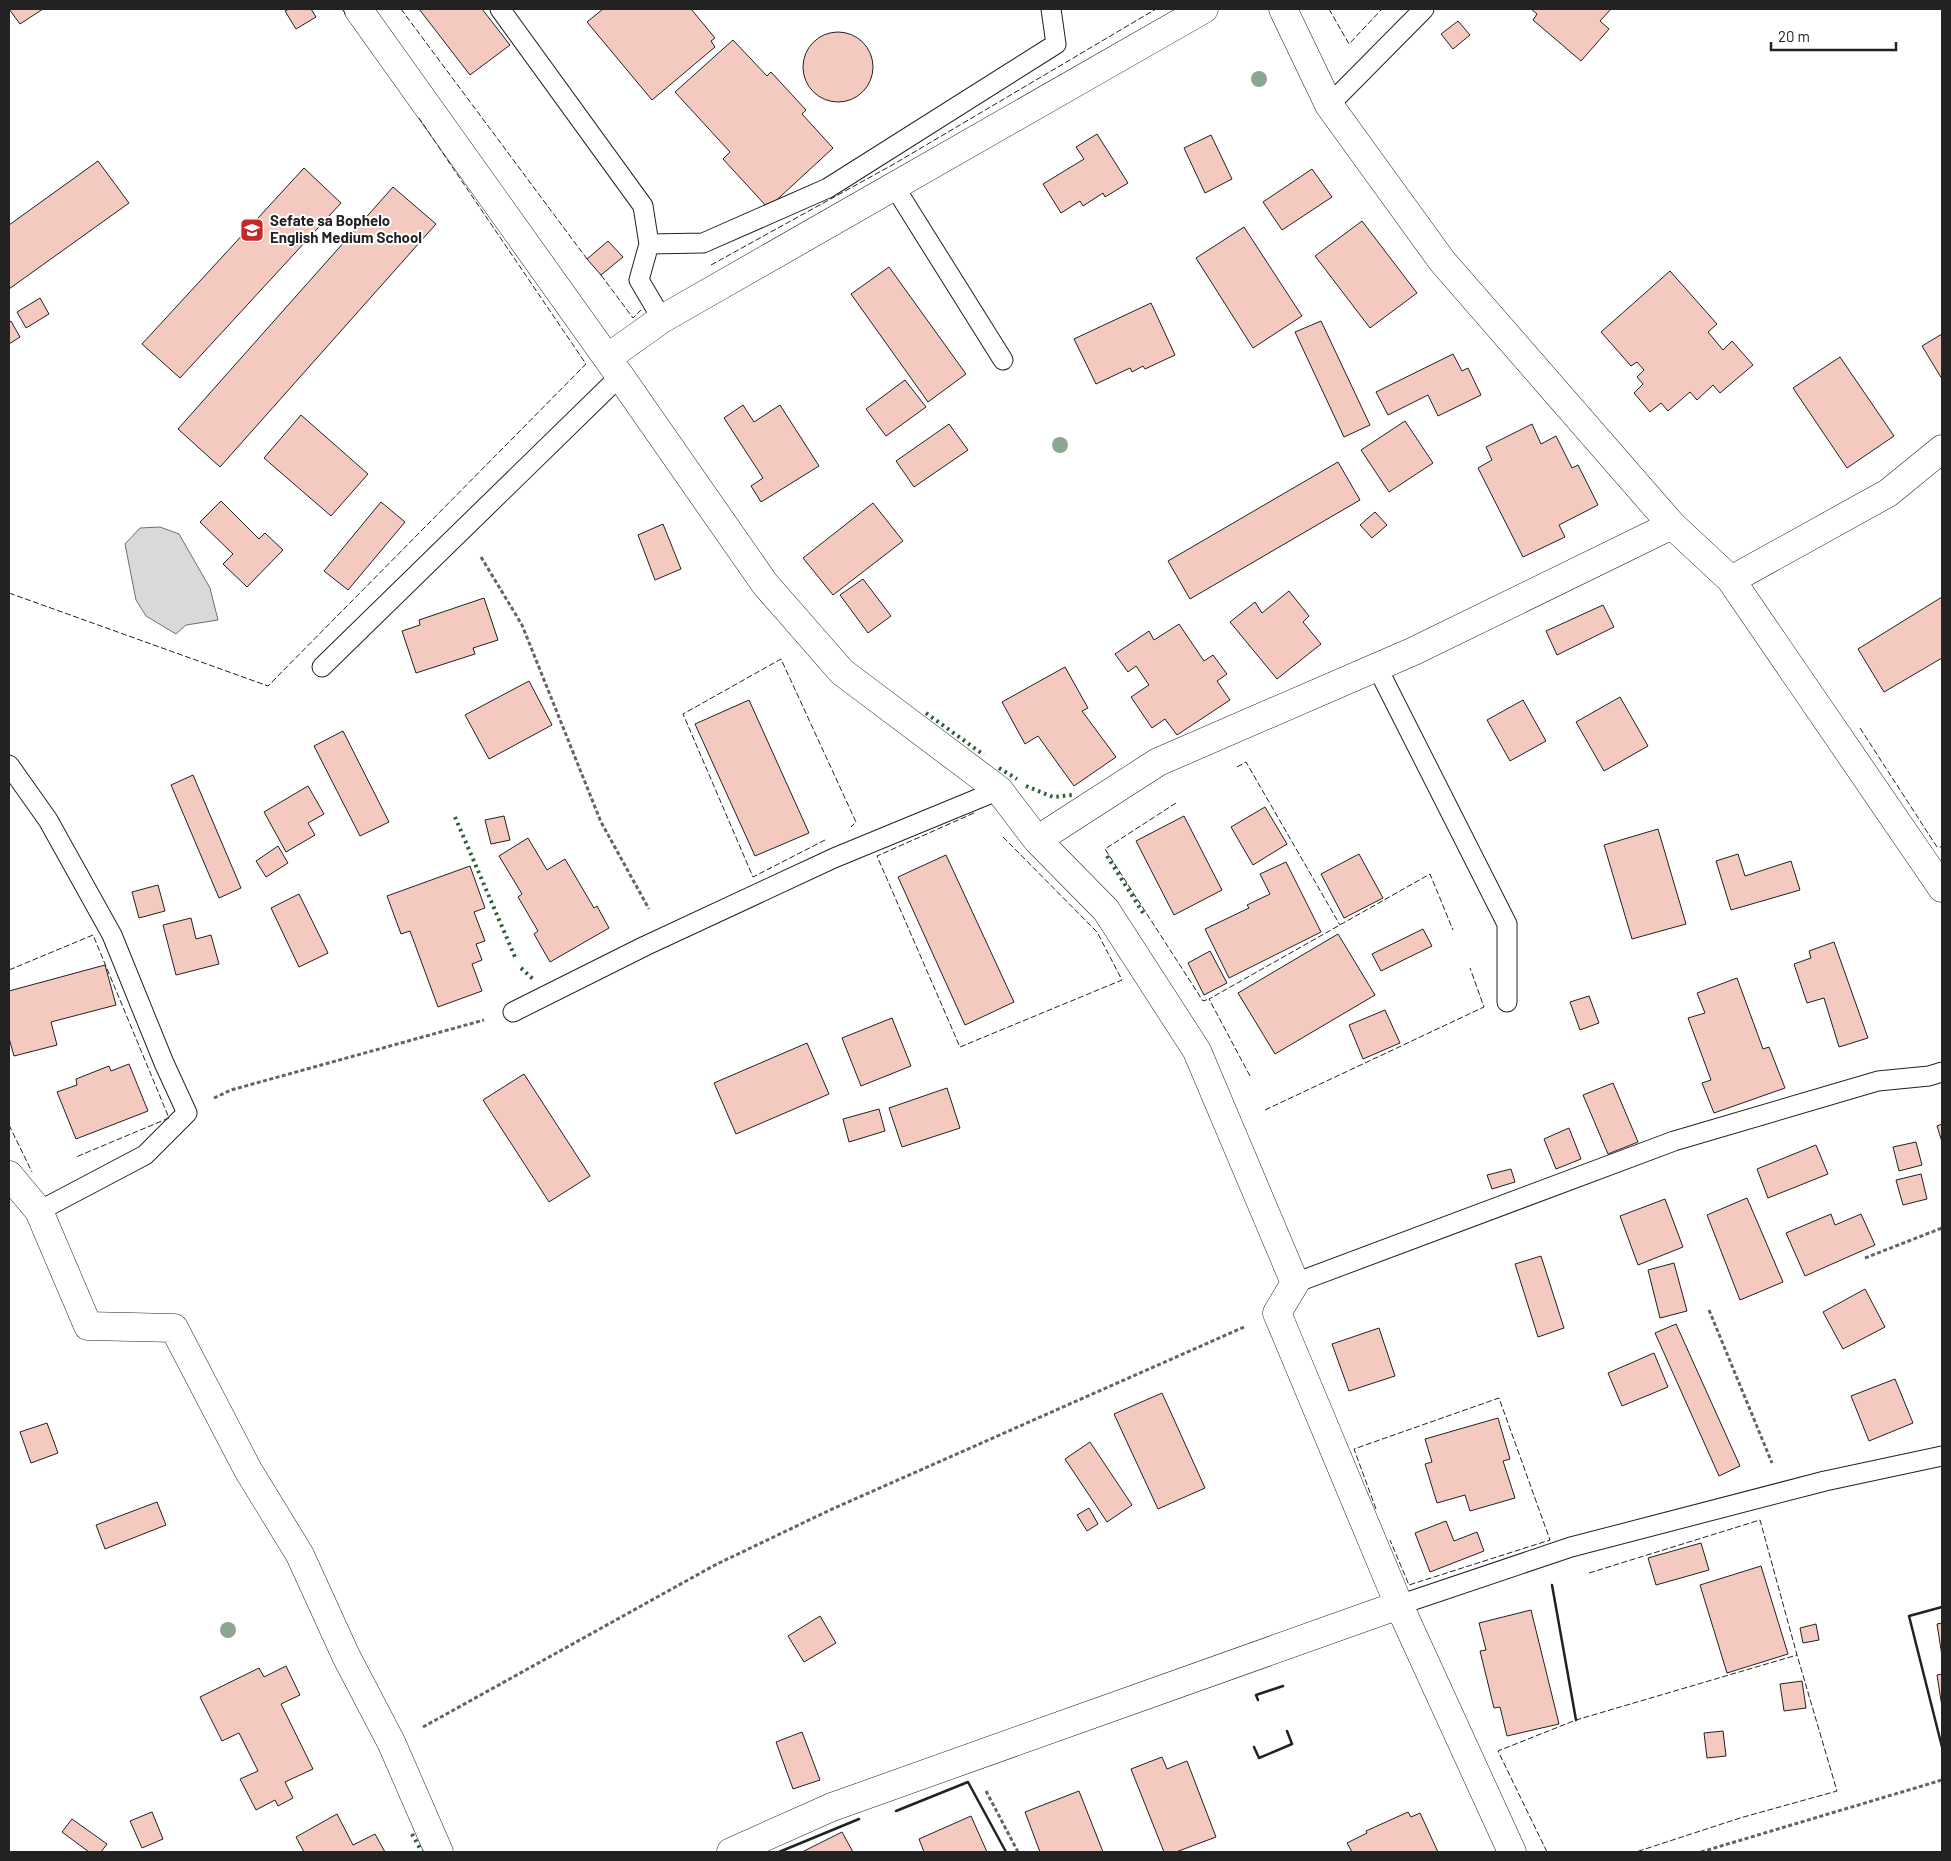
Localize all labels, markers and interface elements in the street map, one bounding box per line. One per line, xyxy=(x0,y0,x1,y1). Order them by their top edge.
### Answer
scale bar xyxy=(1771,20,1896,52)
text: 20 m xyxy=(1778,27,1810,45)
place label: Sefate sa Bophelo English Medium School xyxy=(270,211,422,246)
school or university icon: Sefate sa Bophelo English Medium School xyxy=(239,217,265,243)

